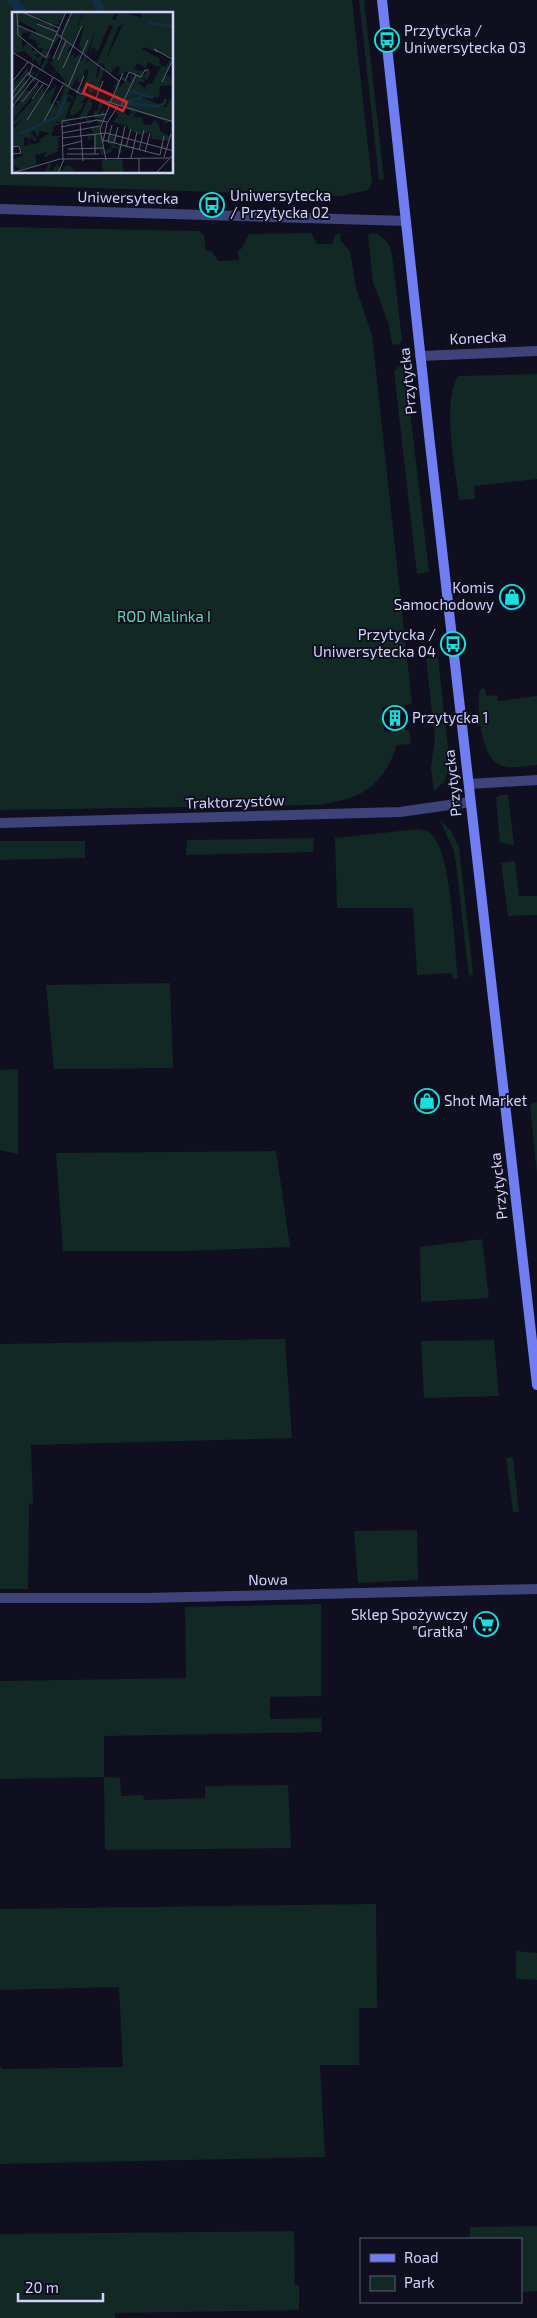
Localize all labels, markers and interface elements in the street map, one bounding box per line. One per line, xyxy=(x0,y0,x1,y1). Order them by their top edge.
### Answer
inset map xyxy=(12,12,174,174)
place label: Przytycka / Uniwersytecka 03 xyxy=(404,21,526,56)
bus stop icon: Przytycka / Uniwersytecka 03 xyxy=(374,27,400,53)
place label: Uniwersytecka / Przytycka 02 xyxy=(230,186,331,221)
street label: Uniwersytecka xyxy=(77,187,179,207)
bus stop icon: Uniwersytecka / Przytycka 02 xyxy=(199,192,225,218)
street label: Konecka xyxy=(449,327,507,347)
street label: Przytycka xyxy=(395,347,419,415)
place label: Komis Samochodowy xyxy=(394,578,494,613)
shop icon: Komis Samochodowy xyxy=(499,584,525,610)
park label: ROD Malinka I xyxy=(117,607,211,625)
place label: Przytycka / Uniwersytecka 04 xyxy=(313,625,436,660)
bus stop icon: Przytycka / Uniwersytecka 04 xyxy=(440,631,466,657)
building icon: Przytycka 1 xyxy=(382,705,408,731)
place label: Przytycka 1 xyxy=(412,708,489,726)
street label: Przytycka xyxy=(440,749,464,817)
street label: Traktorzystów xyxy=(185,790,285,812)
shop icon: Shot Market xyxy=(414,1088,440,1114)
place label: Shot Market xyxy=(444,1091,528,1109)
street label: Przytycka xyxy=(486,1152,510,1220)
street label: Nowa xyxy=(248,1570,288,1588)
place label: Sklep Spożywczy "Gratka" xyxy=(351,1605,468,1640)
supermarket icon: Sklep Spożywczy "Gratka" xyxy=(473,1611,499,1637)
legend xyxy=(360,2238,522,2303)
text: Road xyxy=(404,2248,439,2266)
scale bar xyxy=(18,2270,102,2302)
text: Park xyxy=(404,2273,435,2291)
text: 20 m xyxy=(25,2278,59,2296)

